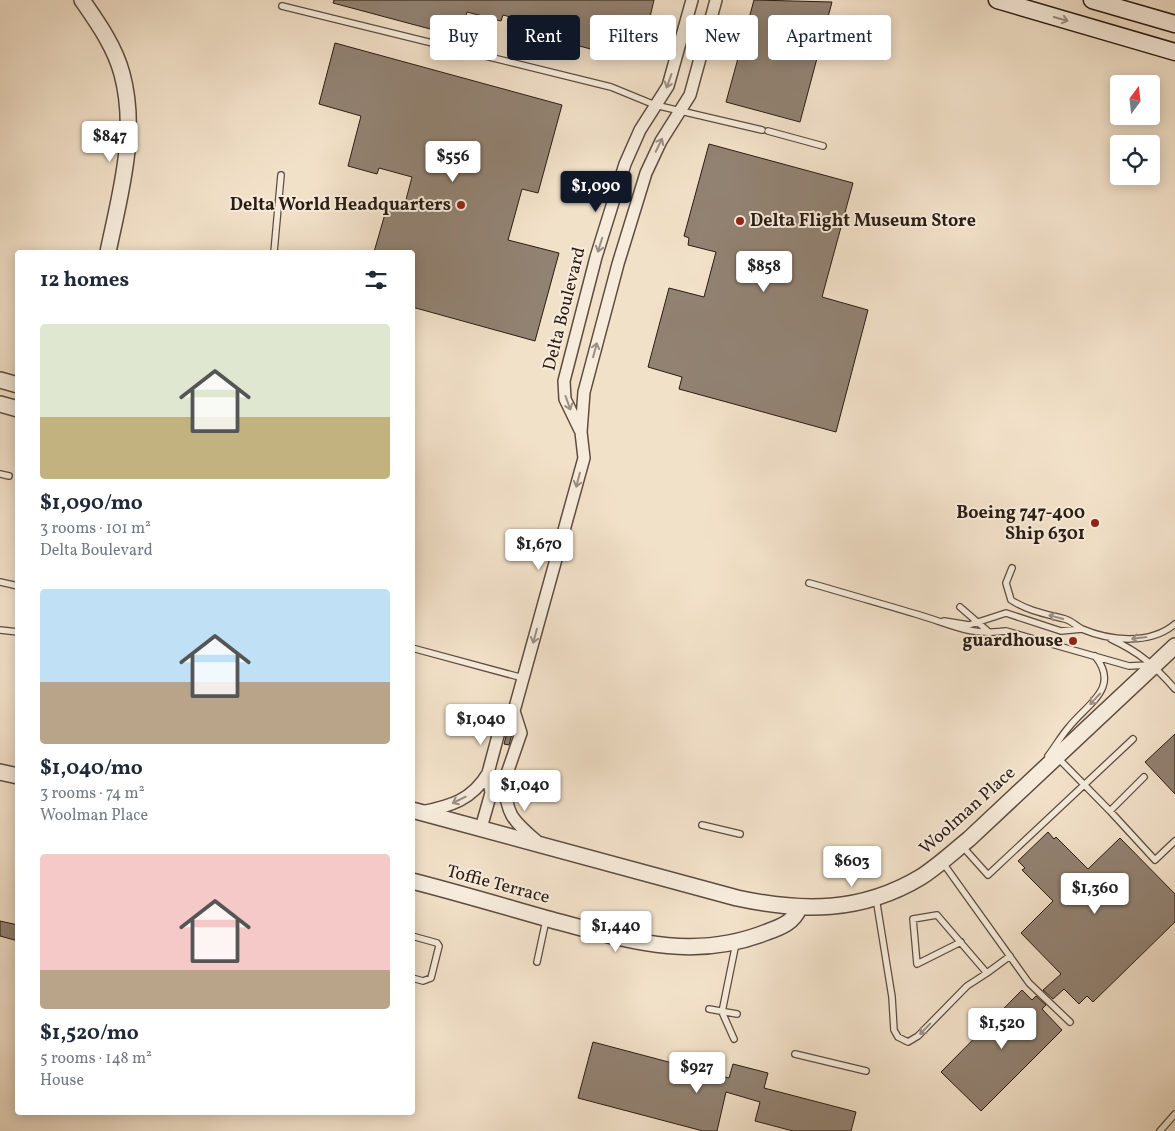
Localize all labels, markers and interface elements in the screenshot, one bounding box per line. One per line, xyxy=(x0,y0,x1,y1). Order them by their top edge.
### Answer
one-way arrow xyxy=(1053,14,1069,24)
chip: Buy xyxy=(430,15,497,60)
chip: Rent xyxy=(507,15,580,60)
chip: Filters xyxy=(590,15,676,60)
chip: New xyxy=(686,15,758,60)
chip: Apartment xyxy=(768,15,891,60)
one-way arrow xyxy=(664,72,673,88)
north arrow xyxy=(1110,75,1160,125)
map controls xyxy=(1110,75,1160,185)
pin: $847 xyxy=(80,120,140,163)
text: $847 xyxy=(93,126,127,148)
button: locate xyxy=(1110,135,1160,185)
one-way arrow xyxy=(655,138,664,153)
pin: $556 xyxy=(423,140,483,183)
text: $556 xyxy=(436,146,470,168)
pin: $1,090 xyxy=(555,170,637,213)
text: $1,090 xyxy=(572,176,620,198)
place label: Delta World Headquarters xyxy=(230,193,451,218)
marker: Delta World Headquarters xyxy=(455,199,467,211)
place label: Delta Flight Museum Store xyxy=(750,209,976,234)
marker: Delta Flight Museum Store xyxy=(734,215,746,227)
one-way arrow xyxy=(594,237,604,253)
street label: Delta Boulevard xyxy=(538,244,592,374)
pin: $858 xyxy=(734,250,794,293)
text: $858 xyxy=(747,256,781,278)
text: 12 homes xyxy=(40,266,129,295)
icon: filters xyxy=(362,266,390,294)
one-way arrow xyxy=(591,342,601,358)
icon: home xyxy=(170,356,260,446)
one-way arrow xyxy=(564,394,573,410)
one-way arrow xyxy=(572,471,582,487)
text: $1,090/mo xyxy=(40,489,143,518)
place label: Boeing 747-400 Ship 6301 xyxy=(956,501,1085,547)
marker: Boeing 747-400 Ship 6301 xyxy=(1089,517,1101,529)
text: 3 rooms · 101 m² xyxy=(40,518,151,540)
pin: $1,670 xyxy=(498,528,580,571)
text: $1,670 xyxy=(516,534,562,556)
text: Delta Boulevard xyxy=(40,540,153,562)
one-way arrow xyxy=(1048,612,1064,621)
icon: home xyxy=(170,621,260,711)
one-way arrow xyxy=(529,628,539,644)
place label: guardhouse xyxy=(963,629,1063,654)
one-way arrow xyxy=(1132,633,1148,643)
marker: guardhouse xyxy=(1067,635,1079,647)
one-way arrow xyxy=(1089,693,1101,706)
pin: $1,040 xyxy=(440,704,522,746)
text: $1,040 xyxy=(457,709,505,731)
text: $1,040/mo xyxy=(40,754,143,783)
street label: Woolman Place xyxy=(914,761,1022,861)
pin: $1,040 xyxy=(484,770,566,812)
text: $1,040 xyxy=(501,775,549,797)
text: 3 rooms · 74 m² xyxy=(40,783,145,805)
one-way arrow xyxy=(452,795,467,805)
text: Woolman Place xyxy=(40,805,148,827)
pin: $603 xyxy=(822,846,882,888)
text: $603 xyxy=(834,851,870,873)
street label: Toffie Terrace xyxy=(444,859,552,911)
pin: $1,360 xyxy=(1054,872,1136,915)
text: $1,360 xyxy=(1072,878,1118,900)
icon: home xyxy=(170,886,260,976)
pin: $1,440 xyxy=(575,910,657,953)
text: $1,440 xyxy=(592,916,640,938)
pin: $1,520 xyxy=(961,1008,1043,1050)
text: $1,520 xyxy=(979,1013,1025,1035)
text: $1,520/mo xyxy=(40,1019,139,1048)
one-way arrow xyxy=(919,1023,931,1035)
text: 5 rooms · 148 m² xyxy=(40,1048,152,1070)
pin: $927 xyxy=(667,1052,727,1094)
text: $927 xyxy=(680,1057,714,1079)
text: House xyxy=(40,1070,84,1092)

